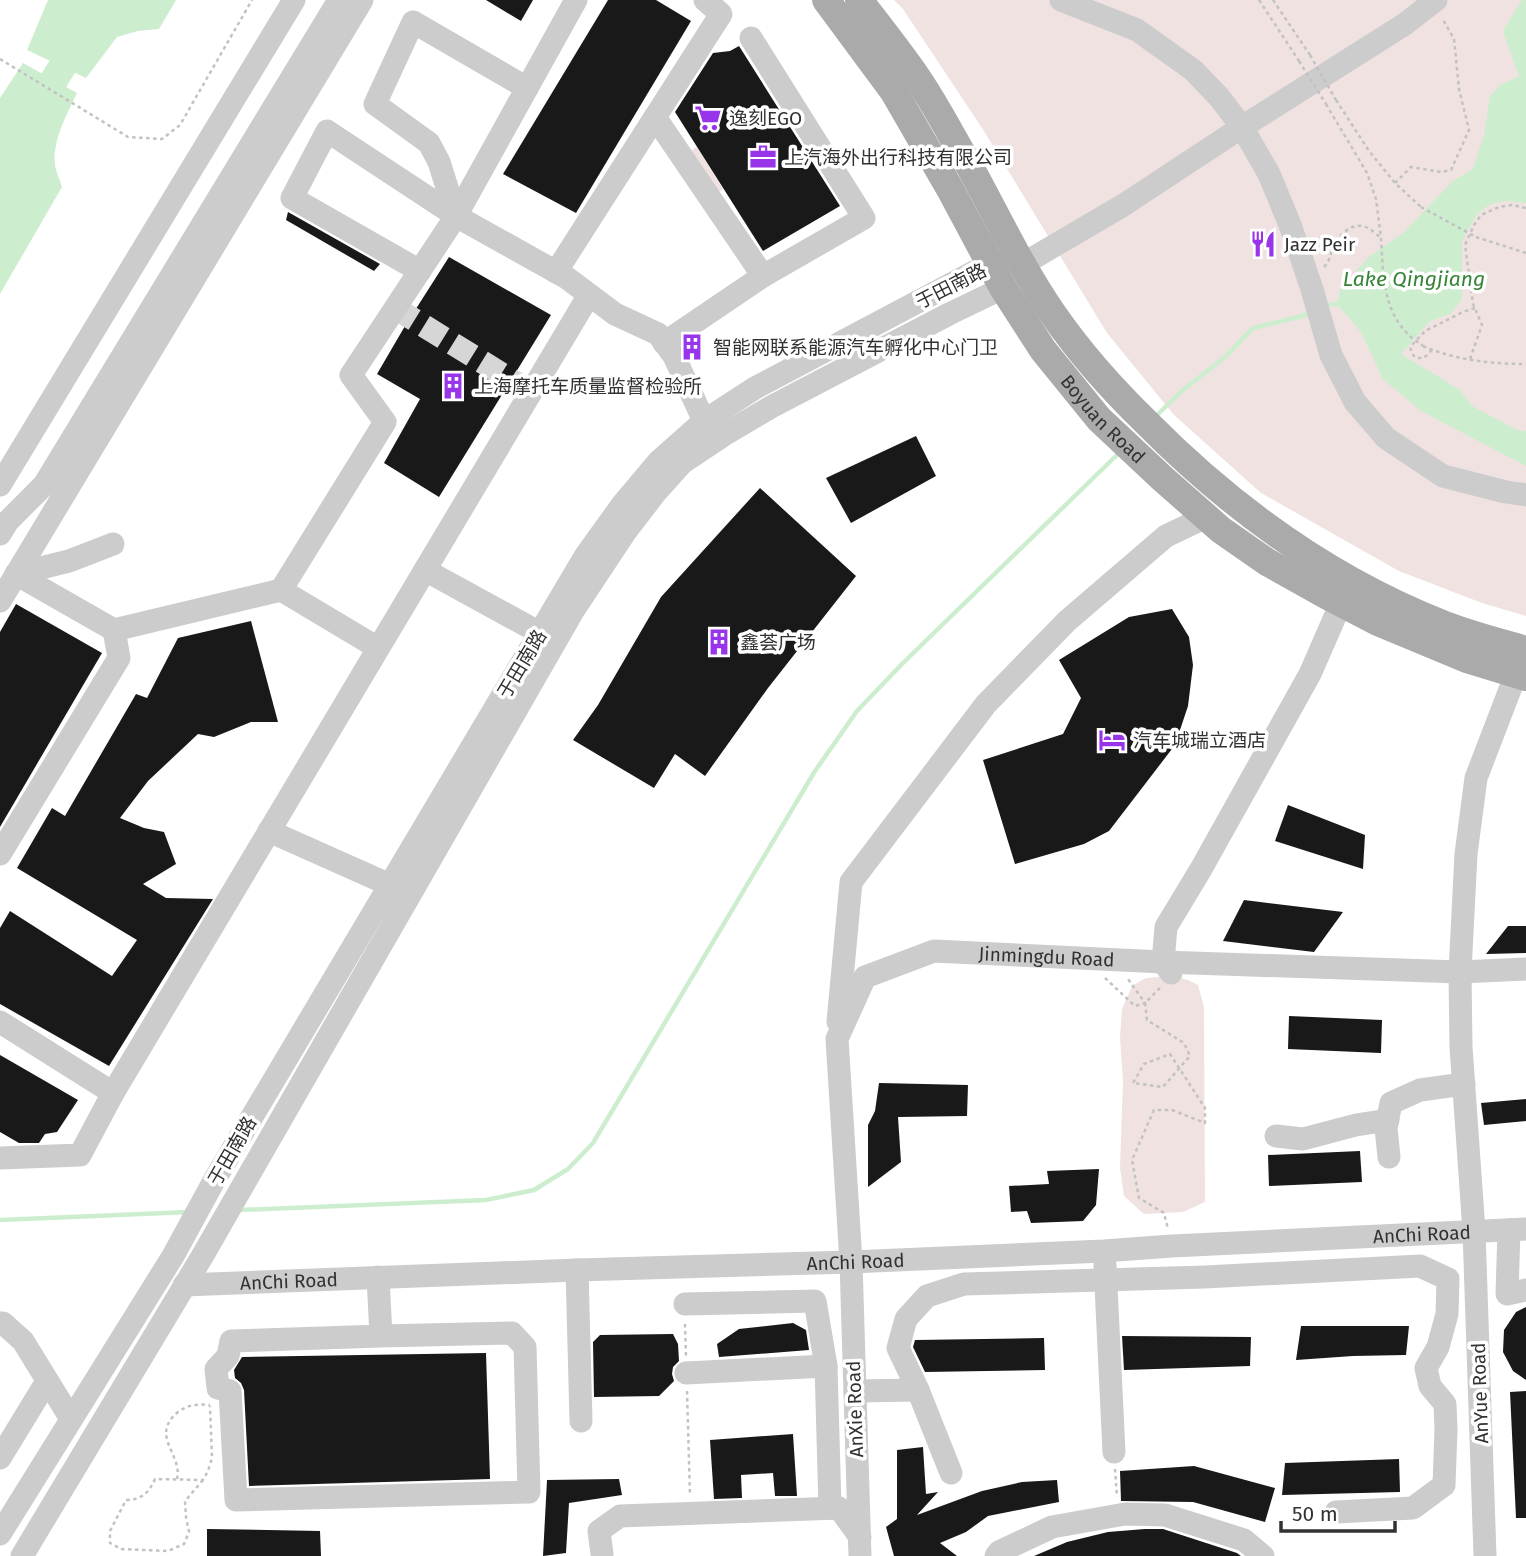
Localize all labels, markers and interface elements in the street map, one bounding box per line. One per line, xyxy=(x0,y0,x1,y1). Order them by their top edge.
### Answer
supermarket icon: 逸刻EGO xyxy=(693,103,723,133)
place label: 逸刻EGO xyxy=(729,107,802,130)
office icon: 上汽海外出行科技有限公司 xyxy=(748,142,778,172)
place label: 上汽海外出行科技有限公司 xyxy=(784,146,1012,169)
restaurant icon: Jazz Peir xyxy=(1248,229,1278,259)
place label: Jazz Peir xyxy=(1284,233,1356,256)
street label: 于田南路 xyxy=(912,258,990,314)
water label: Lake Qingjiang xyxy=(1343,266,1485,292)
building icon: 智能网联系能源汽车孵化中心门卫 xyxy=(677,332,707,362)
place label: 智能网联系能源汽车孵化中心门卫 xyxy=(713,336,998,359)
street label: Boyuan Road xyxy=(1056,370,1150,468)
building icon: 上海摩托车质量监督检验所 xyxy=(438,371,468,401)
place label: 上海摩托车质量监督检验所 xyxy=(474,375,702,398)
street label: 于田南路 xyxy=(493,625,551,703)
building icon: 鑫荟广场 xyxy=(704,627,734,657)
place label: 鑫荟广场 xyxy=(740,631,816,654)
hotel icon: 汽车城瑞立酒店 xyxy=(1097,725,1127,755)
place label: 汽车城瑞立酒店 xyxy=(1133,729,1266,752)
street label: Jinmingdu Road xyxy=(978,942,1115,971)
street label: 于田南路 xyxy=(203,1112,261,1190)
street label: AnChi Road xyxy=(1372,1220,1471,1248)
street label: AnChi Road xyxy=(806,1248,905,1275)
street label: AnChi Road xyxy=(240,1268,338,1294)
street label: AnYue Road xyxy=(1467,1342,1493,1444)
street label: AnXie Road xyxy=(842,1360,868,1458)
scale bar xyxy=(1281,1490,1395,1534)
text: 50 m xyxy=(1292,1501,1338,1527)

